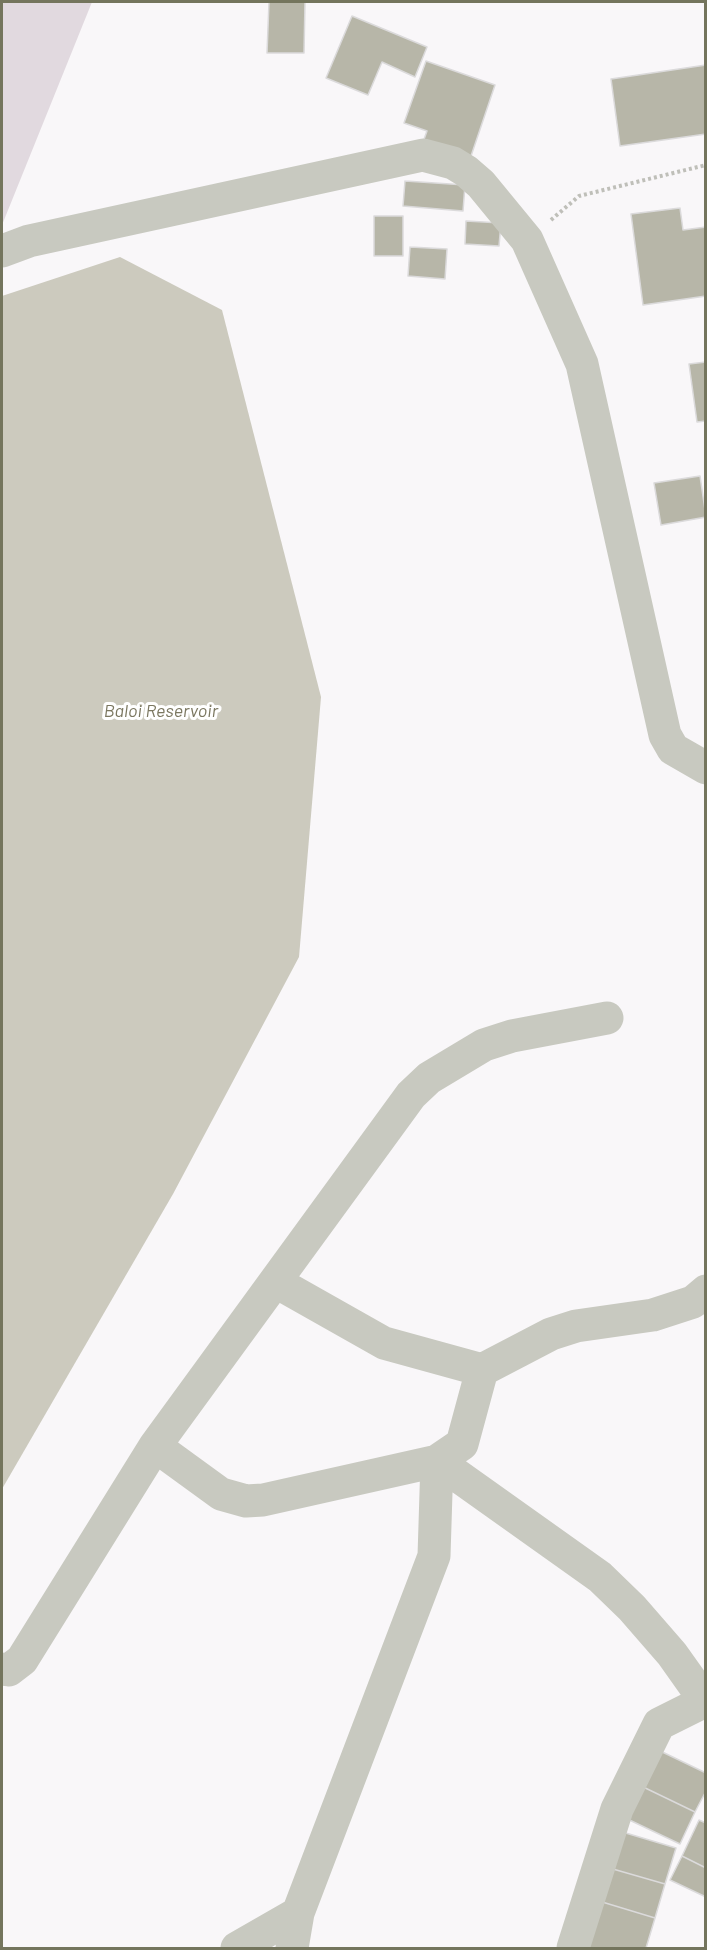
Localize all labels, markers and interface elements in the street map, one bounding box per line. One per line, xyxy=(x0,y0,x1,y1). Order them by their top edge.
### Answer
water label: Baloi Reservoir xyxy=(104,700,218,722)

